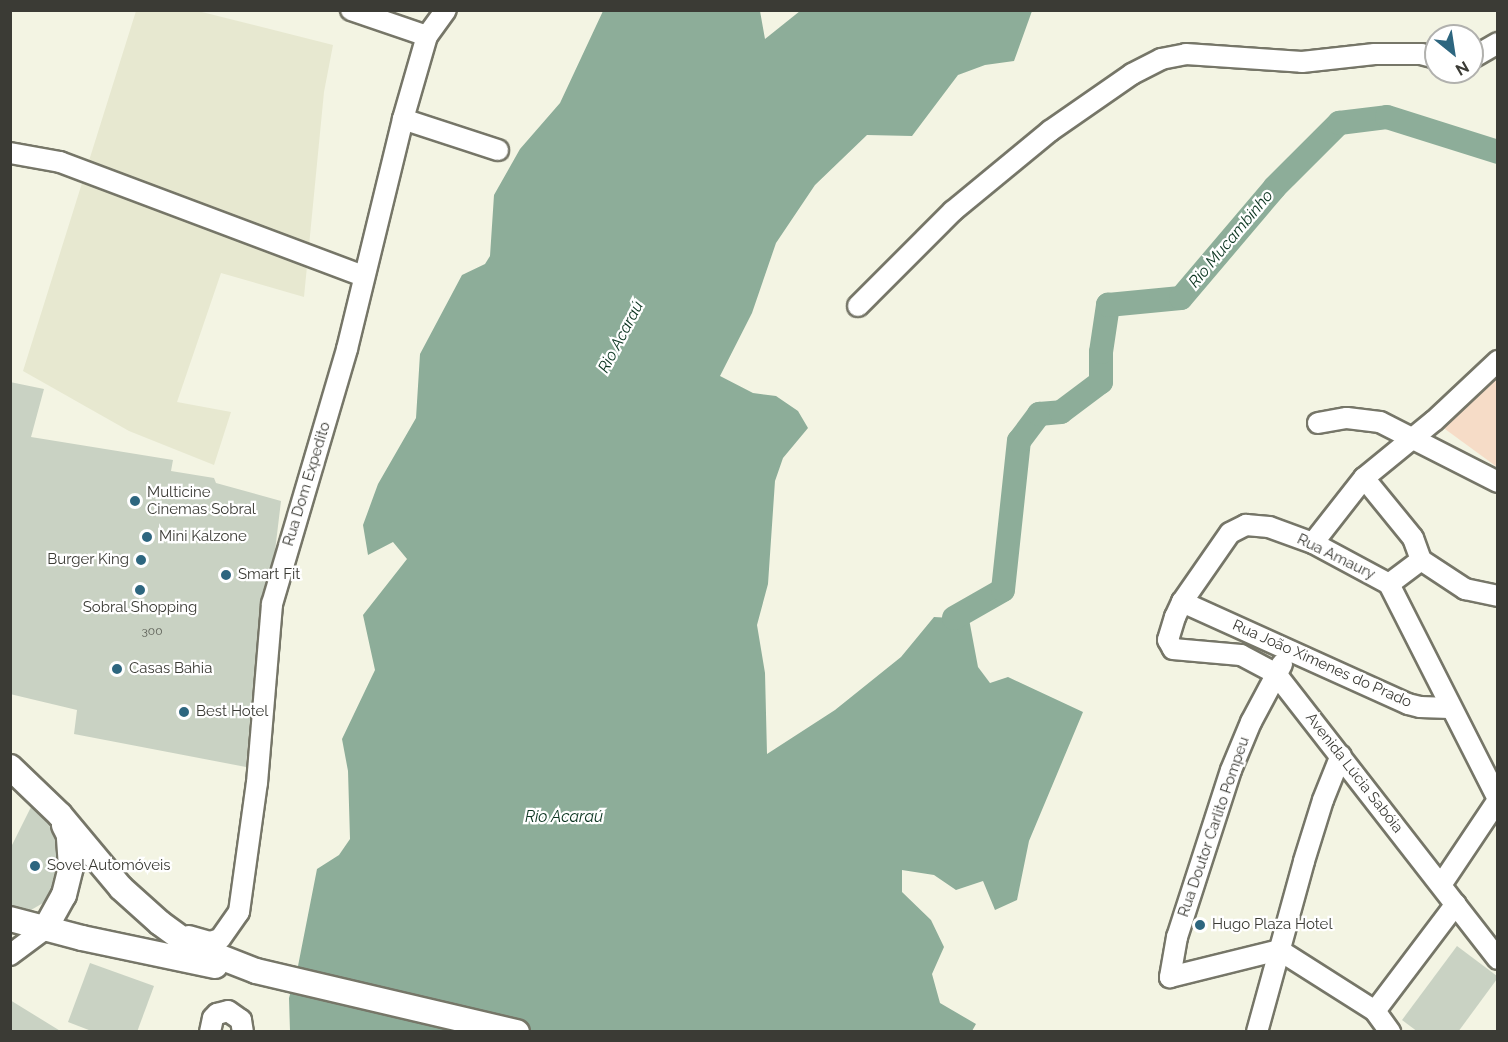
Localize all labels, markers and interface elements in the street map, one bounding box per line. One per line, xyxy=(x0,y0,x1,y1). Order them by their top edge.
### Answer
north arrow xyxy=(1424,24,1484,84)
text: N xyxy=(1452,57,1472,80)
water label: Rio Mucambinho xyxy=(1185,186,1277,292)
water label: Rio Acaraú xyxy=(594,298,648,376)
street label: Rua Dom Expedito xyxy=(280,420,334,548)
place label: Multicine Cinemas Sobral xyxy=(147,483,256,518)
marker: Multicine Cinemas Sobral xyxy=(128,494,142,508)
place label: Mini Kalzone xyxy=(159,528,247,546)
marker: Mini Kalzone xyxy=(140,530,154,544)
street label: Rua Amaury xyxy=(1294,530,1378,584)
place label: Burger King xyxy=(47,551,129,569)
marker: Burger King xyxy=(134,553,148,567)
place label: Smart Fit xyxy=(238,566,300,584)
marker: Smart Fit xyxy=(219,568,233,582)
marker: Sobral Shopping xyxy=(133,583,147,597)
place label: Sobral Shopping xyxy=(82,599,198,617)
street label: Rua João Ximenes do Prado xyxy=(1229,616,1415,712)
house number: 300 xyxy=(141,625,163,639)
place label: Casas Bahia xyxy=(129,660,212,678)
marker: Casas Bahia xyxy=(110,662,124,676)
place label: Best Hotel xyxy=(196,703,268,721)
marker: Best Hotel xyxy=(177,705,191,719)
street label: Avenida Lúcia Sabóia xyxy=(1301,709,1407,837)
street label: Rua Doutor Carlito Pompeu xyxy=(1175,734,1253,920)
water label: Rio Acaraú xyxy=(525,807,603,827)
place label: Sovel Automóveis xyxy=(47,857,171,875)
marker: Sovel Automóveis xyxy=(28,859,42,873)
place label: Hugo Plaza Hotel xyxy=(1212,916,1332,934)
marker: Hugo Plaza Hotel xyxy=(1193,918,1207,932)

